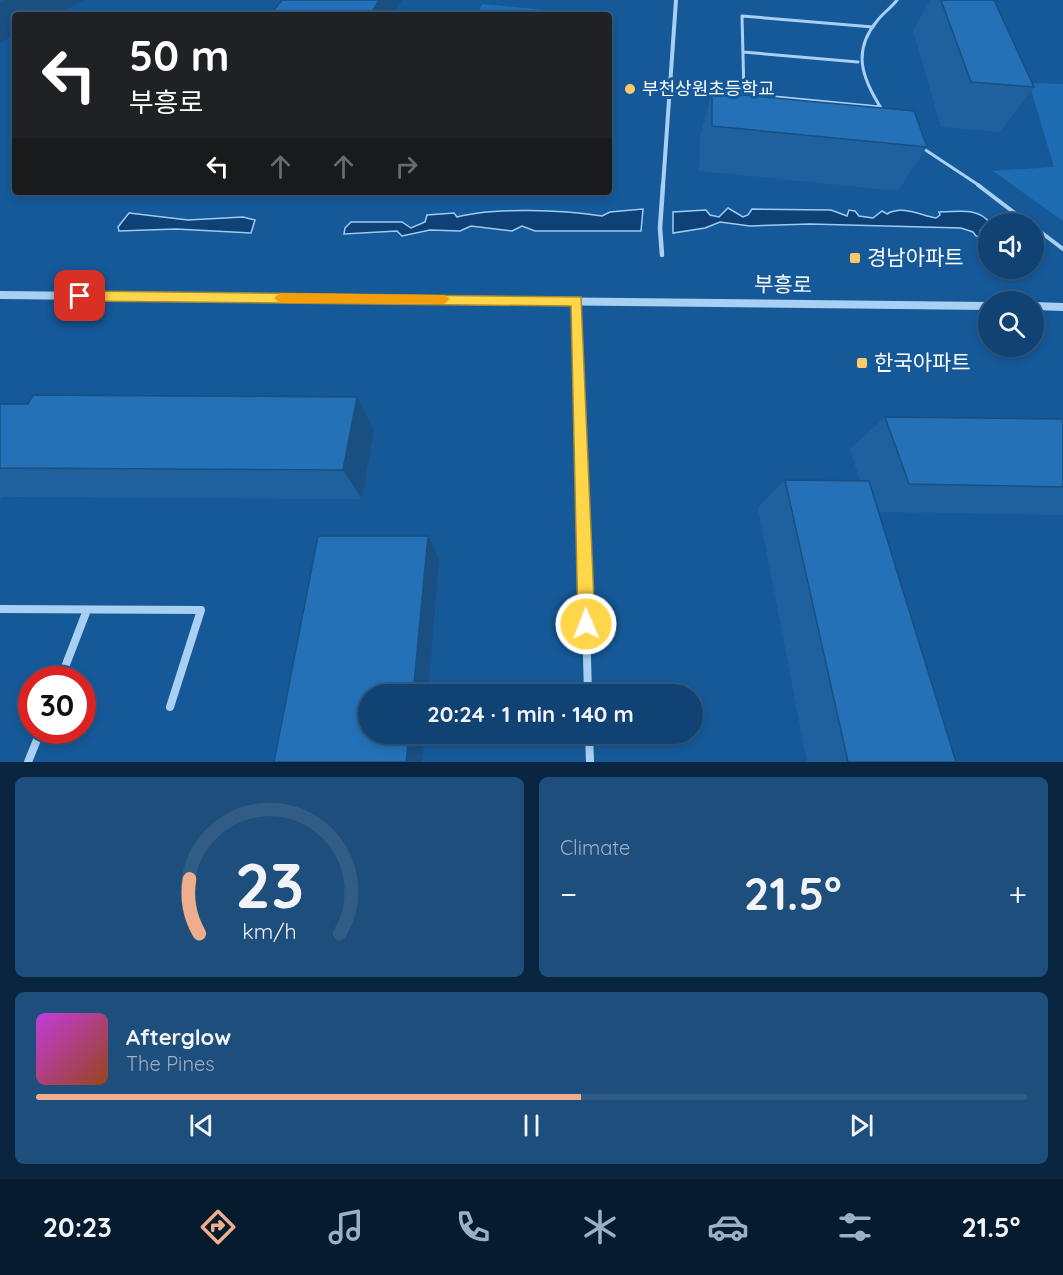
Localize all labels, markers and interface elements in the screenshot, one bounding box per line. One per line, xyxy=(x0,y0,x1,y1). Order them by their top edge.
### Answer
text: 50 m xyxy=(129,29,229,82)
icon: left xyxy=(30,36,108,114)
place label: 부천상원초등학교 xyxy=(642,77,774,100)
marker: 부천상원초등학교 xyxy=(623,82,637,96)
text: 부흥로 xyxy=(129,85,204,119)
icon: left xyxy=(201,150,234,183)
icon: ahead xyxy=(264,150,297,183)
icon: ahead xyxy=(327,150,360,183)
icon: right xyxy=(390,150,423,183)
map controls xyxy=(978,213,1044,357)
button: sound xyxy=(978,213,1044,279)
place label: 경남아파트 xyxy=(867,244,964,270)
marker: 경남아파트 xyxy=(848,251,862,265)
pin xyxy=(54,270,105,321)
street label: 부흥로 xyxy=(754,270,812,298)
icon: arrive xyxy=(63,279,96,312)
button: search xyxy=(978,291,1044,357)
place label: 한국아파트 xyxy=(874,349,971,375)
marker: 한국아파트 xyxy=(855,356,869,370)
position arrow xyxy=(554,592,618,656)
speed limit sign: 30 xyxy=(18,666,96,744)
text: 20:24 · 1 min · 140 m xyxy=(427,700,634,728)
text: Climate xyxy=(560,835,630,860)
text: 23 xyxy=(235,846,304,924)
text: 21.5° xyxy=(744,865,842,921)
text: − xyxy=(560,873,577,914)
text: + xyxy=(1008,873,1027,914)
text: km/h xyxy=(242,918,297,944)
text: Afterglow xyxy=(126,1023,231,1051)
text: The Pines xyxy=(126,1051,215,1076)
icon: previous xyxy=(185,1109,218,1142)
icon: pause xyxy=(515,1109,548,1142)
icon: next xyxy=(845,1109,878,1142)
icon: directions xyxy=(197,1206,239,1248)
icon: music xyxy=(325,1206,367,1248)
icon: phone xyxy=(452,1206,494,1248)
icon: climate xyxy=(579,1206,621,1248)
icon: car xyxy=(707,1206,749,1248)
icon: filters xyxy=(834,1206,876,1248)
text: 20:23 xyxy=(43,1210,112,1244)
text: 21.5° xyxy=(962,1210,1020,1244)

